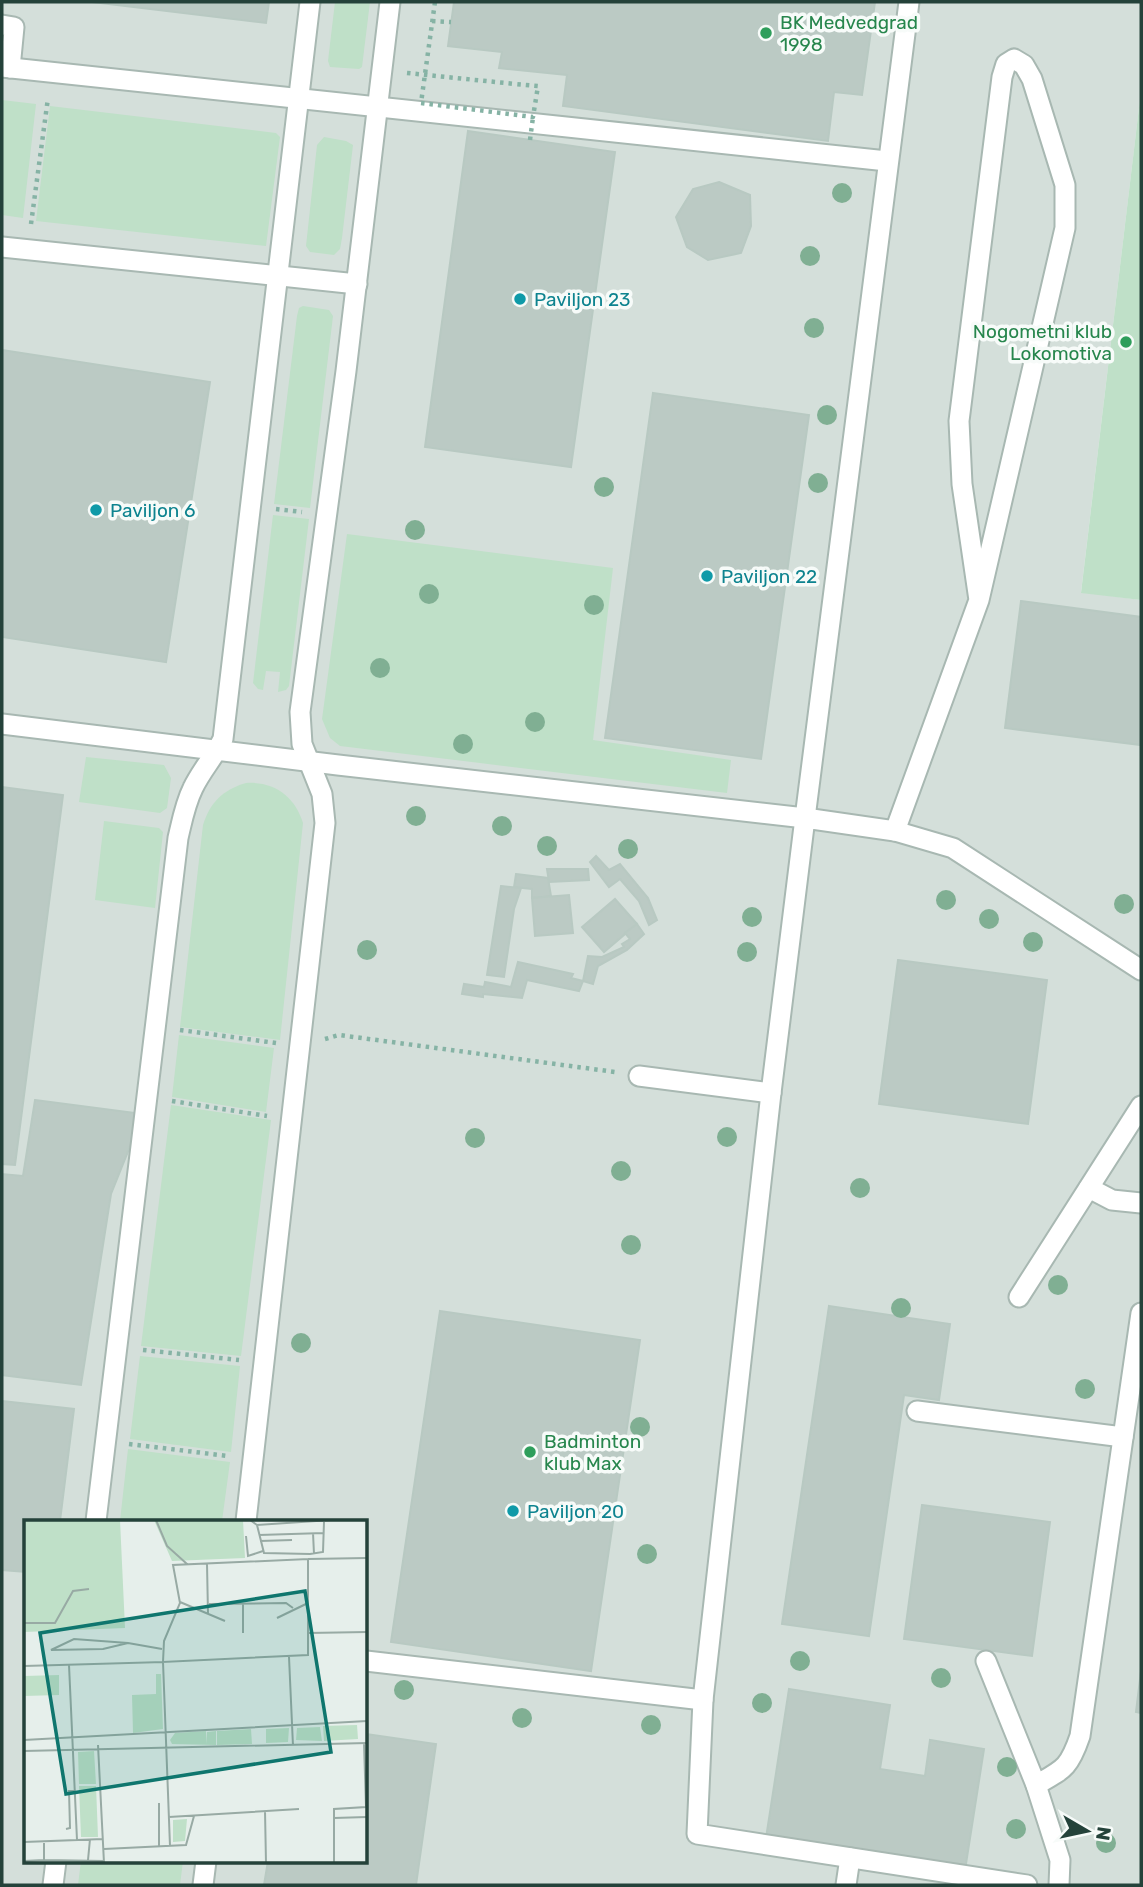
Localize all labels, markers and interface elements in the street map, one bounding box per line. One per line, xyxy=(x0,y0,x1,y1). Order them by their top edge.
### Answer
place label: BK Medvedgrad 1998 xyxy=(780,11,918,56)
marker: BK Medvedgrad 1998 xyxy=(758,25,774,41)
place label: Paviljon 23 xyxy=(534,288,631,311)
marker: Paviljon 23 xyxy=(512,291,528,307)
place label: Nogometni klub Lokomotiva xyxy=(973,320,1112,365)
marker: Nogometni klub Lokomotiva xyxy=(1118,334,1134,350)
place label: Paviljon 6 xyxy=(110,499,195,522)
marker: Paviljon 6 xyxy=(88,502,104,518)
place label: Paviljon 22 xyxy=(721,565,817,588)
marker: Paviljon 22 xyxy=(699,568,715,584)
place label: Badminton klub Max xyxy=(544,1430,641,1475)
marker: Badminton klub Max xyxy=(522,1444,538,1460)
place label: Paviljon 20 xyxy=(527,1500,624,1523)
marker: Paviljon 20 xyxy=(505,1503,521,1519)
inset map xyxy=(24,1520,368,1862)
north arrow xyxy=(1052,1796,1122,1866)
text: N xyxy=(1091,1825,1116,1842)

